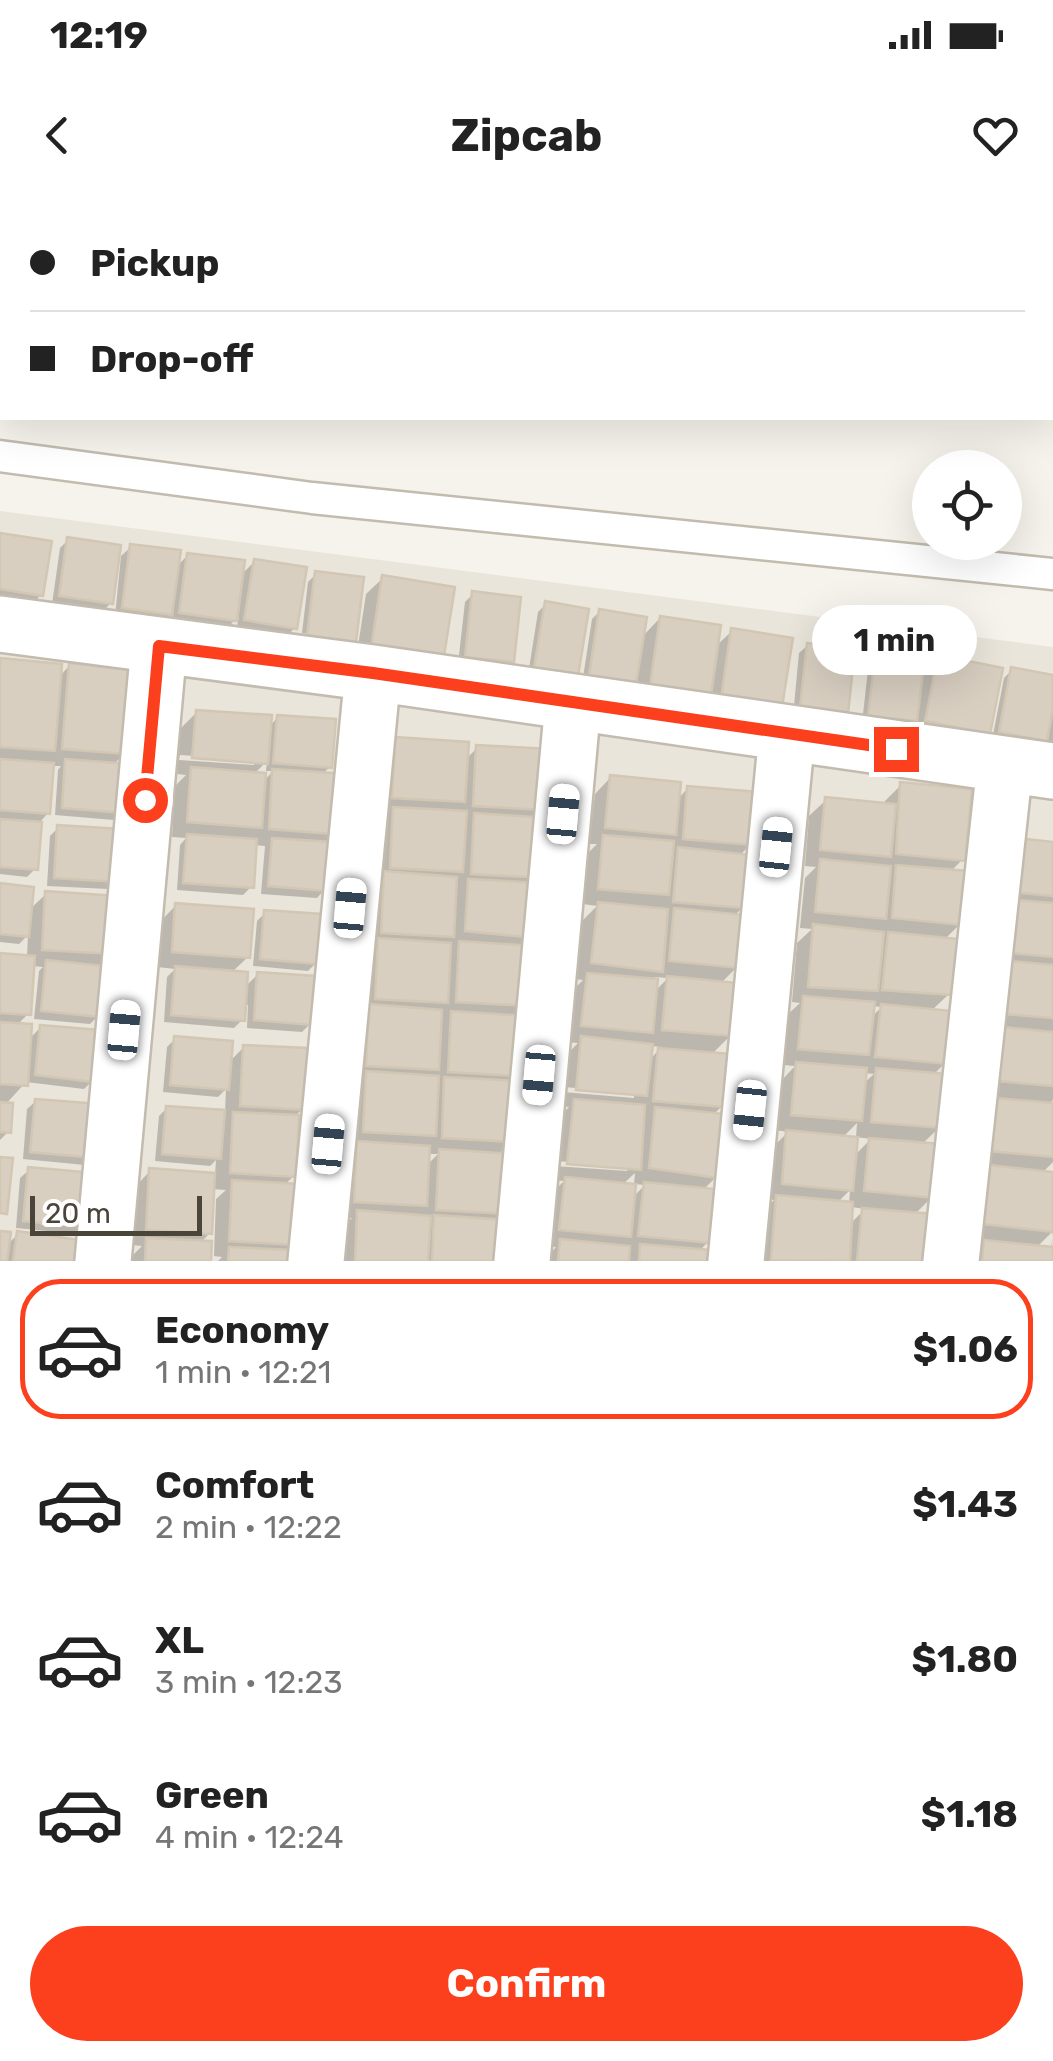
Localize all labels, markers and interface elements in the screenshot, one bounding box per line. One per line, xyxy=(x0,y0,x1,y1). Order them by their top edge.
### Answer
text: 12:19 xyxy=(50,12,148,58)
icon: back xyxy=(30,108,85,163)
icon: heart xyxy=(968,108,1023,163)
text: Zipcab xyxy=(450,109,603,162)
text: Pickup xyxy=(90,240,219,286)
text: Drop-off xyxy=(90,336,253,382)
map controls xyxy=(912,450,1022,560)
button: locate xyxy=(912,450,1022,560)
callout: 1 min xyxy=(814,604,978,674)
text: 1 min xyxy=(854,621,935,659)
route end xyxy=(874,727,919,772)
route start xyxy=(123,778,168,823)
car xyxy=(545,783,581,845)
car xyxy=(758,816,794,878)
car xyxy=(332,877,368,939)
car xyxy=(106,999,142,1061)
car xyxy=(521,1044,557,1106)
car xyxy=(732,1079,768,1141)
car xyxy=(310,1113,346,1175)
scale bar xyxy=(30,1191,202,1236)
text: 20 m xyxy=(45,1197,111,1230)
icon: car xyxy=(35,1304,125,1394)
text: Economy xyxy=(155,1307,329,1353)
text: $1.06 xyxy=(913,1326,1018,1372)
text: 1 min · 12:21 xyxy=(155,1353,332,1391)
icon: car xyxy=(35,1459,125,1549)
text: Comfort xyxy=(155,1462,314,1508)
text: $1.43 xyxy=(912,1481,1018,1527)
text: 2 min · 12:22 xyxy=(155,1508,342,1546)
icon: car xyxy=(35,1614,125,1704)
text: XL xyxy=(155,1617,204,1663)
text: $1.80 xyxy=(912,1636,1018,1682)
text: 3 min · 12:23 xyxy=(155,1663,343,1701)
icon: car xyxy=(35,1769,125,1859)
text: Green xyxy=(155,1772,269,1818)
text: $1.18 xyxy=(921,1791,1018,1837)
text: 4 min · 12:24 xyxy=(155,1818,344,1856)
button: Confirm xyxy=(30,1926,1023,2041)

